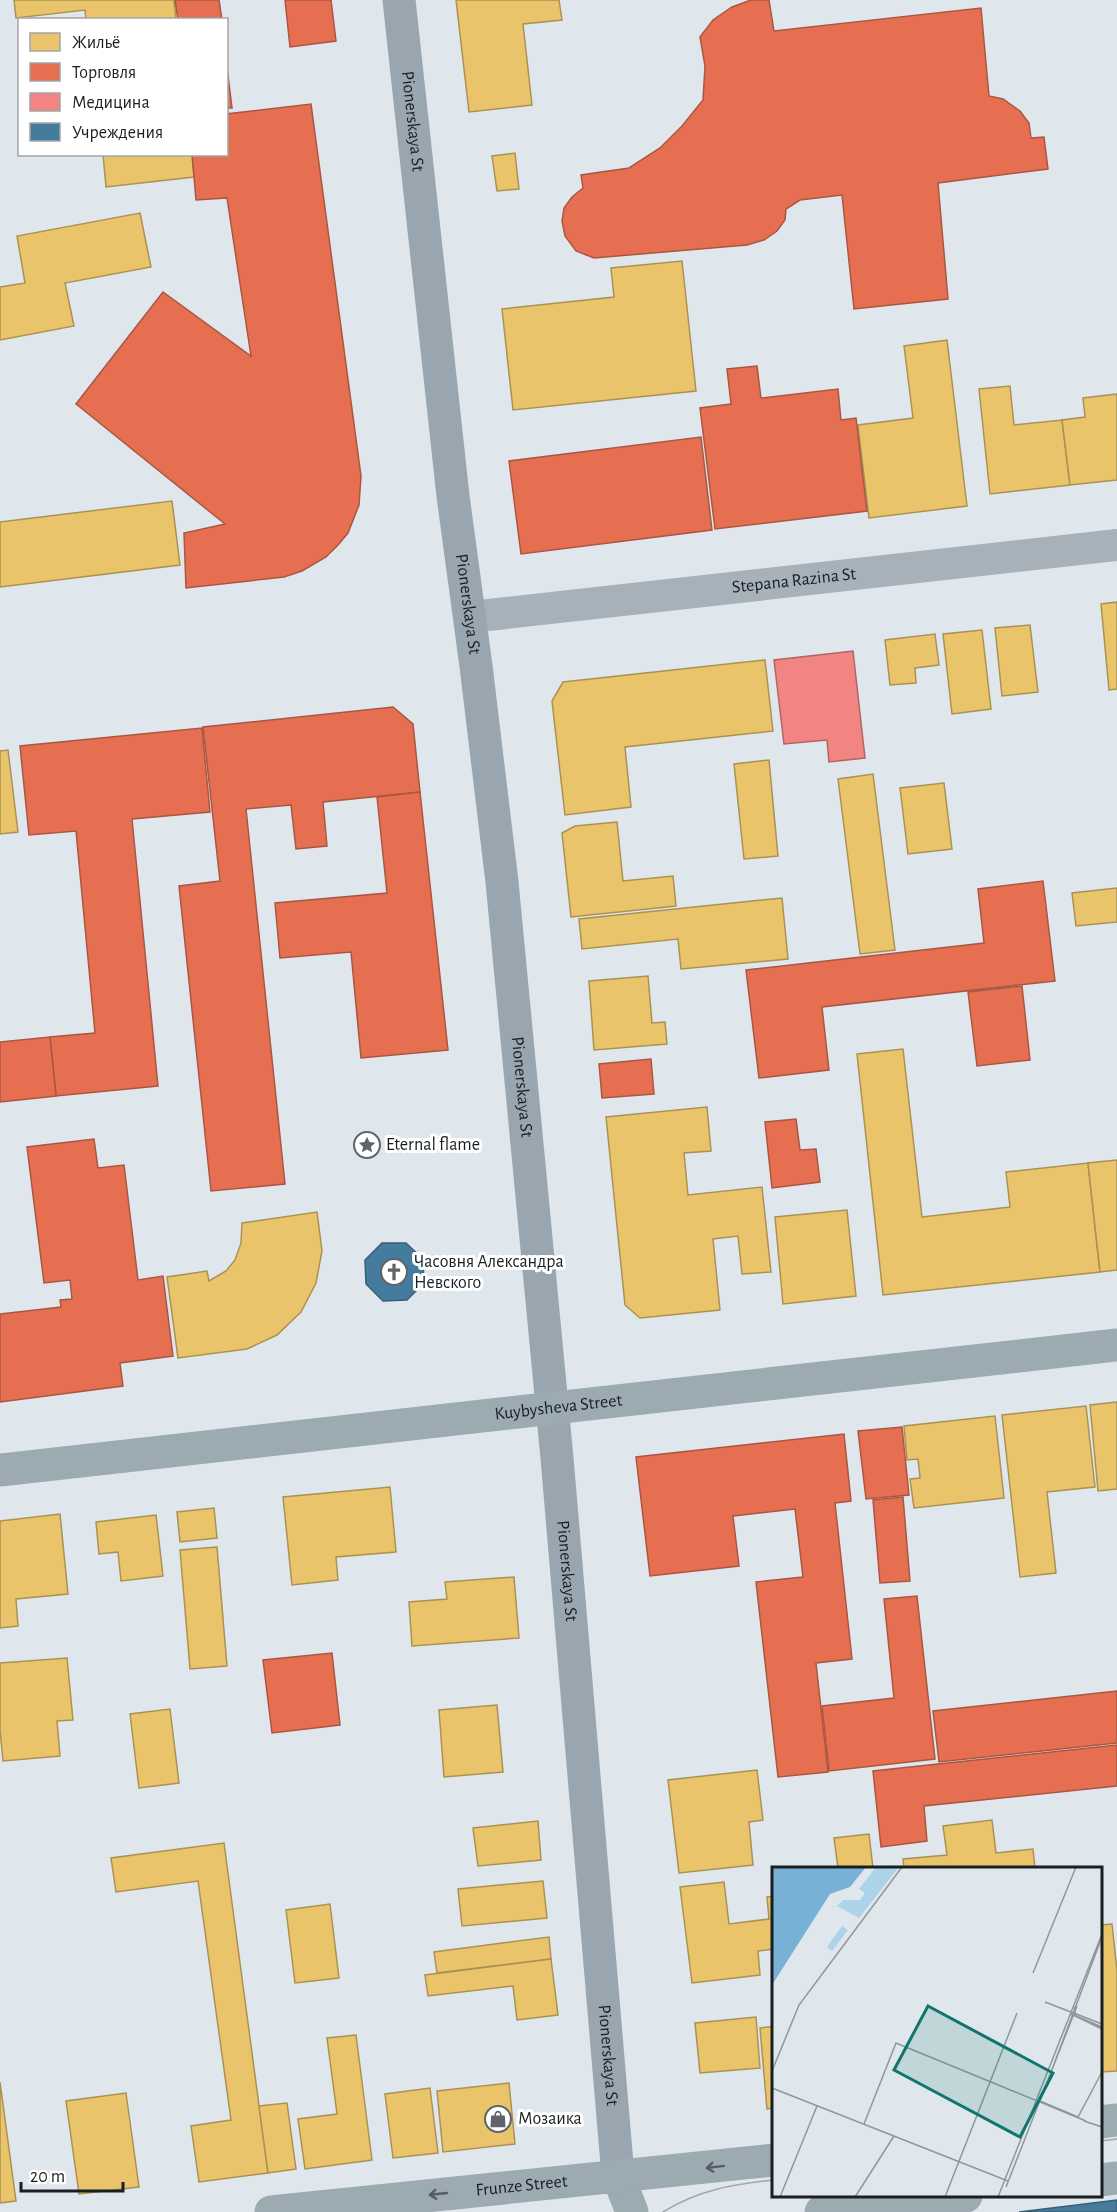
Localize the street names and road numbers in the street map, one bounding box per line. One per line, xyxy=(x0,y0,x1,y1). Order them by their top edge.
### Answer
street label: Pionerskaya St xyxy=(398,70,427,173)
street label: Pionerskaya St xyxy=(452,553,483,656)
street label: Stepana Razina St xyxy=(731,565,857,597)
street label: Pionerskaya St xyxy=(508,1036,535,1139)
street label: Kuybysheva Street xyxy=(494,1391,624,1424)
street label: Pionerskaya St xyxy=(553,1520,580,1622)
street label: Pionerskaya St xyxy=(594,2004,621,2107)
street label: Frunze Street xyxy=(475,2172,569,2200)

